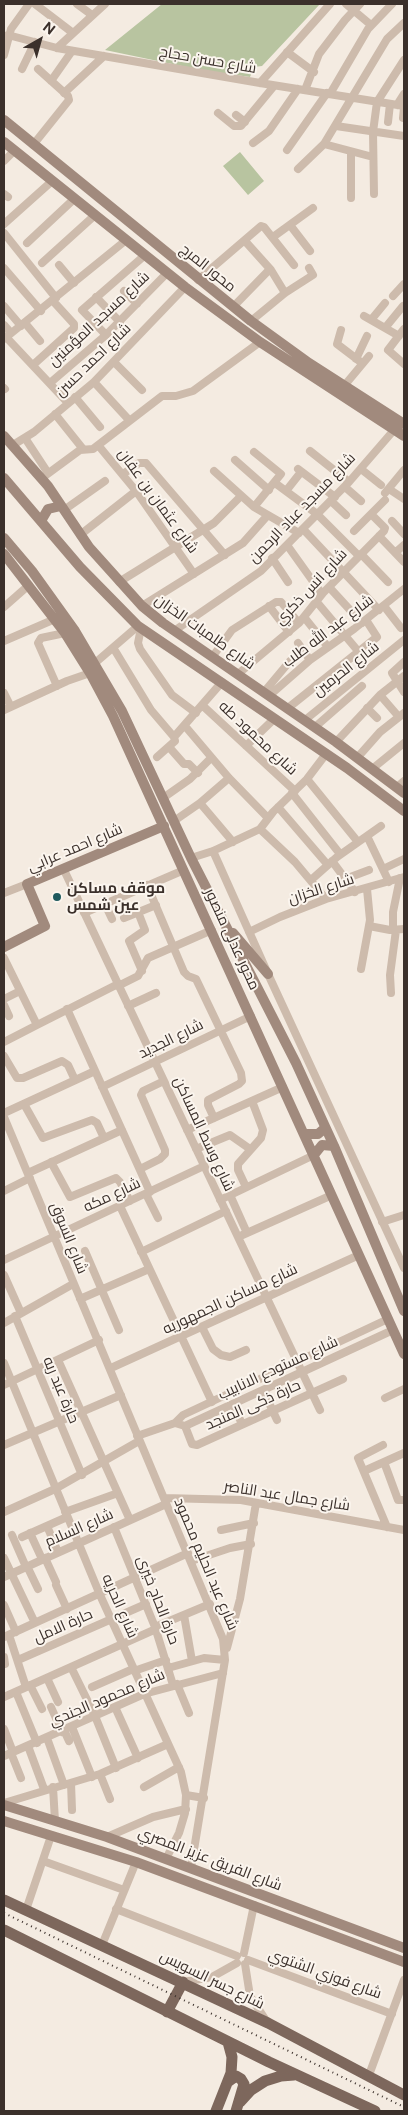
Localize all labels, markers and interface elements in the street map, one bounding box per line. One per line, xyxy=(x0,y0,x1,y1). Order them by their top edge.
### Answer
north arrow xyxy=(15,15,65,65)
text: N xyxy=(40,18,58,38)
street label: شارع حسن حجاج xyxy=(158,43,258,77)
street label: محور المرج xyxy=(177,240,239,296)
street label: شارع مسجد المؤمنين xyxy=(45,267,153,371)
street label: شارع احمد حسن xyxy=(51,319,135,401)
street label: شارع عثمان بن عفان xyxy=(114,445,202,557)
street label: شارع مسجد عباد الرحمن xyxy=(245,449,359,567)
street label: شارع انس ذكري xyxy=(271,545,351,629)
street label: شارع طلمبات الخزان xyxy=(151,591,259,673)
street label: شارع عبد الله طلب xyxy=(279,591,377,671)
street label: شارع الحرمين xyxy=(309,638,383,700)
street label: شارع محمود طه xyxy=(215,697,301,779)
street label: شارع احمد عرابي xyxy=(25,820,125,876)
street label: شارع الخزان xyxy=(286,870,356,908)
place label: موقف مساكن عين شمس xyxy=(67,879,165,914)
street label: محور عدلى منصور xyxy=(201,885,263,993)
marker: موقف مساكن عين شمس xyxy=(51,891,63,903)
street label: شارع الجديد xyxy=(136,1016,206,1062)
street label: شارع وسط المساكن xyxy=(170,1074,238,1194)
street label: شارع مكه xyxy=(81,1174,143,1216)
street label: شارع السوق xyxy=(47,1200,91,1276)
street label: شارع مساكن الجمهوريه xyxy=(160,1260,300,1338)
street label: شارع مستودع الانابيب xyxy=(215,1332,341,1404)
street label: حارة عبد ربه xyxy=(39,1354,83,1426)
street label: حارة ذكى المنجد xyxy=(203,1376,303,1434)
street label: شارع جمال عبد الناصر xyxy=(223,1477,351,1515)
street label: شارع عبد الحليم محمود xyxy=(170,1495,242,1633)
street label: شارع السلام xyxy=(42,1505,116,1551)
street label: حارة الحاج خيرى xyxy=(133,1553,183,1647)
street label: شارع الحريه xyxy=(98,1571,142,1641)
street label: حارة الامل xyxy=(31,1605,95,1647)
street label: شارع محمود الجندي xyxy=(46,1665,168,1731)
street label: شارع الفريق عزيز المصري xyxy=(136,1823,284,1895)
street label: شارع فوزي الشتوي xyxy=(266,1945,384,2003)
street label: شارع جسر السويس xyxy=(157,1947,267,2013)

